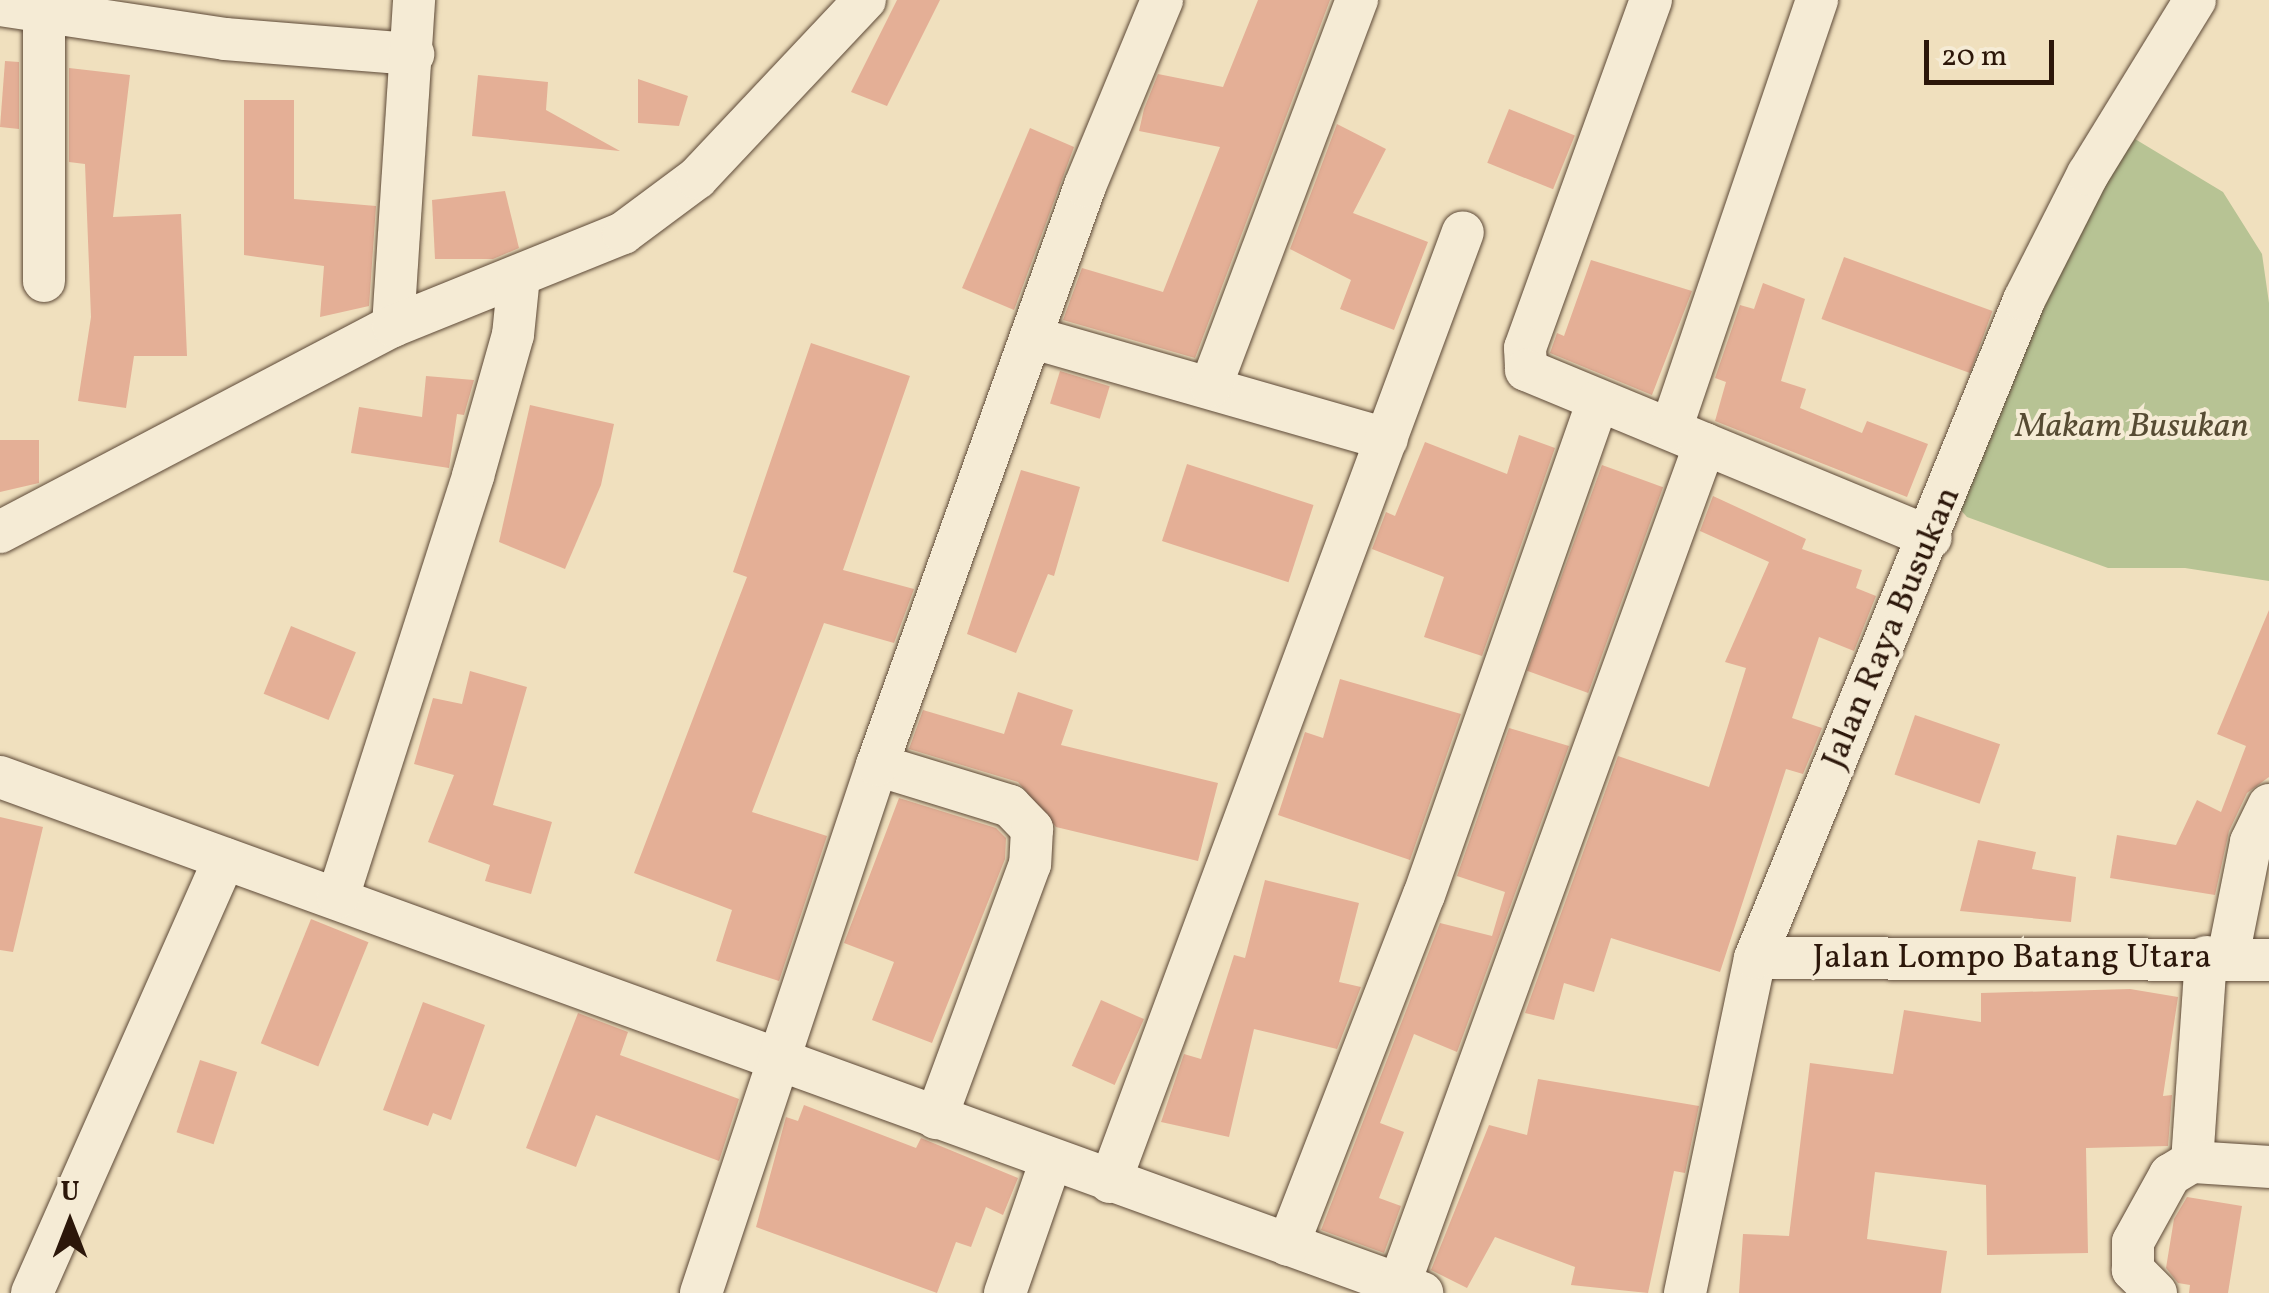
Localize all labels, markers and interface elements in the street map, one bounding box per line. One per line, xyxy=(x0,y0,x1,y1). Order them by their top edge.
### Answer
scale bar xyxy=(1929,20,2059,82)
text: 20 m xyxy=(1941,36,2007,78)
park label: Makam Busukan xyxy=(2015,406,2249,448)
street label: Jalan Raya Busukan xyxy=(1814,481,1970,775)
street label: Jalan Lompo Batang Utara xyxy=(1812,937,2212,979)
north arrow xyxy=(20,1173,120,1273)
text: U xyxy=(60,1173,80,1212)

